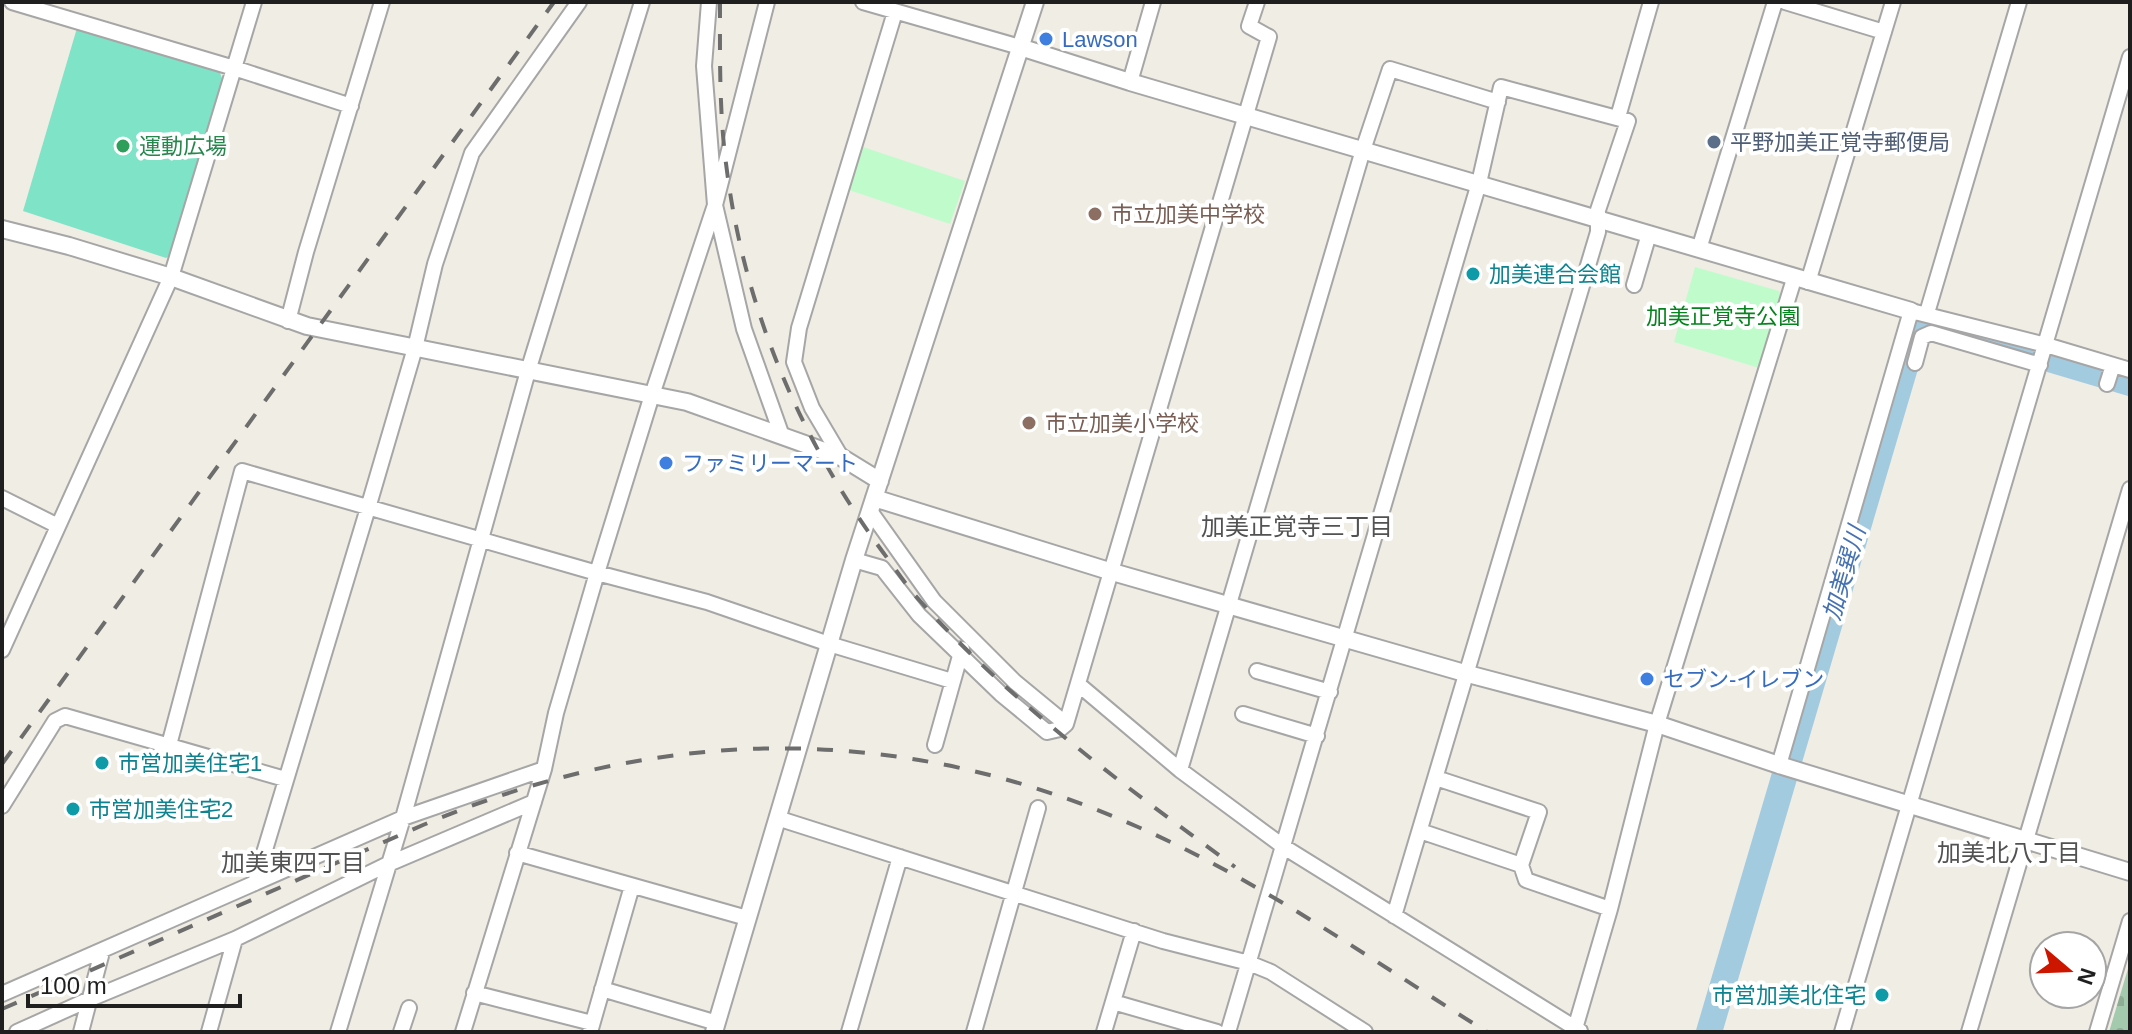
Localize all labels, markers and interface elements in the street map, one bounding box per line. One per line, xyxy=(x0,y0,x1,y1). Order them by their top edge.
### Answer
place label: Lawson xyxy=(1062,27,1138,52)
marker: Lawson xyxy=(1037,30,1055,48)
place label: 平野加美正覚寺郵便局 xyxy=(1730,130,1950,155)
marker: 平野加美正覚寺郵便局 xyxy=(1705,133,1723,151)
place label: 運動広場 xyxy=(139,134,227,159)
marker: 運動広場 xyxy=(114,137,132,155)
place label: 市立加美中学校 xyxy=(1111,202,1265,227)
marker: 市立加美中学校 xyxy=(1086,205,1104,223)
place label: 加美連合会館 xyxy=(1489,262,1621,287)
marker: 加美連合会館 xyxy=(1464,265,1482,283)
park label: 加美正覚寺公園 xyxy=(1646,304,1800,329)
place label: 市立加美小学校 xyxy=(1045,411,1199,436)
marker: 市立加美小学校 xyxy=(1020,414,1038,432)
place label: ファミリーマート xyxy=(682,451,858,476)
marker: ファミリーマート xyxy=(657,454,675,472)
district label: 加美正覚寺三丁目 xyxy=(1201,513,1393,540)
water label: 加美巽川 xyxy=(1818,520,1871,623)
place label: セブン-イレブン xyxy=(1663,667,1824,692)
marker: セブン-イレブン xyxy=(1638,670,1656,688)
place label: 市営加美住宅1 xyxy=(118,751,262,776)
marker: 市営加美住宅1 xyxy=(93,754,111,772)
place label: 市営加美住宅2 xyxy=(89,797,233,822)
marker: 市営加美住宅2 xyxy=(64,800,82,818)
district label: 加美北八丁目 xyxy=(1937,839,2081,866)
district label: 加美東四丁目 xyxy=(221,849,365,876)
north arrow xyxy=(2028,930,2108,1010)
scale bar xyxy=(28,958,240,1008)
text: N xyxy=(2072,965,2101,988)
text: 100 m xyxy=(40,972,107,999)
place label: 市営加美北住宅 xyxy=(1712,983,1866,1008)
marker: 市営加美北住宅 xyxy=(1873,986,1891,1004)

